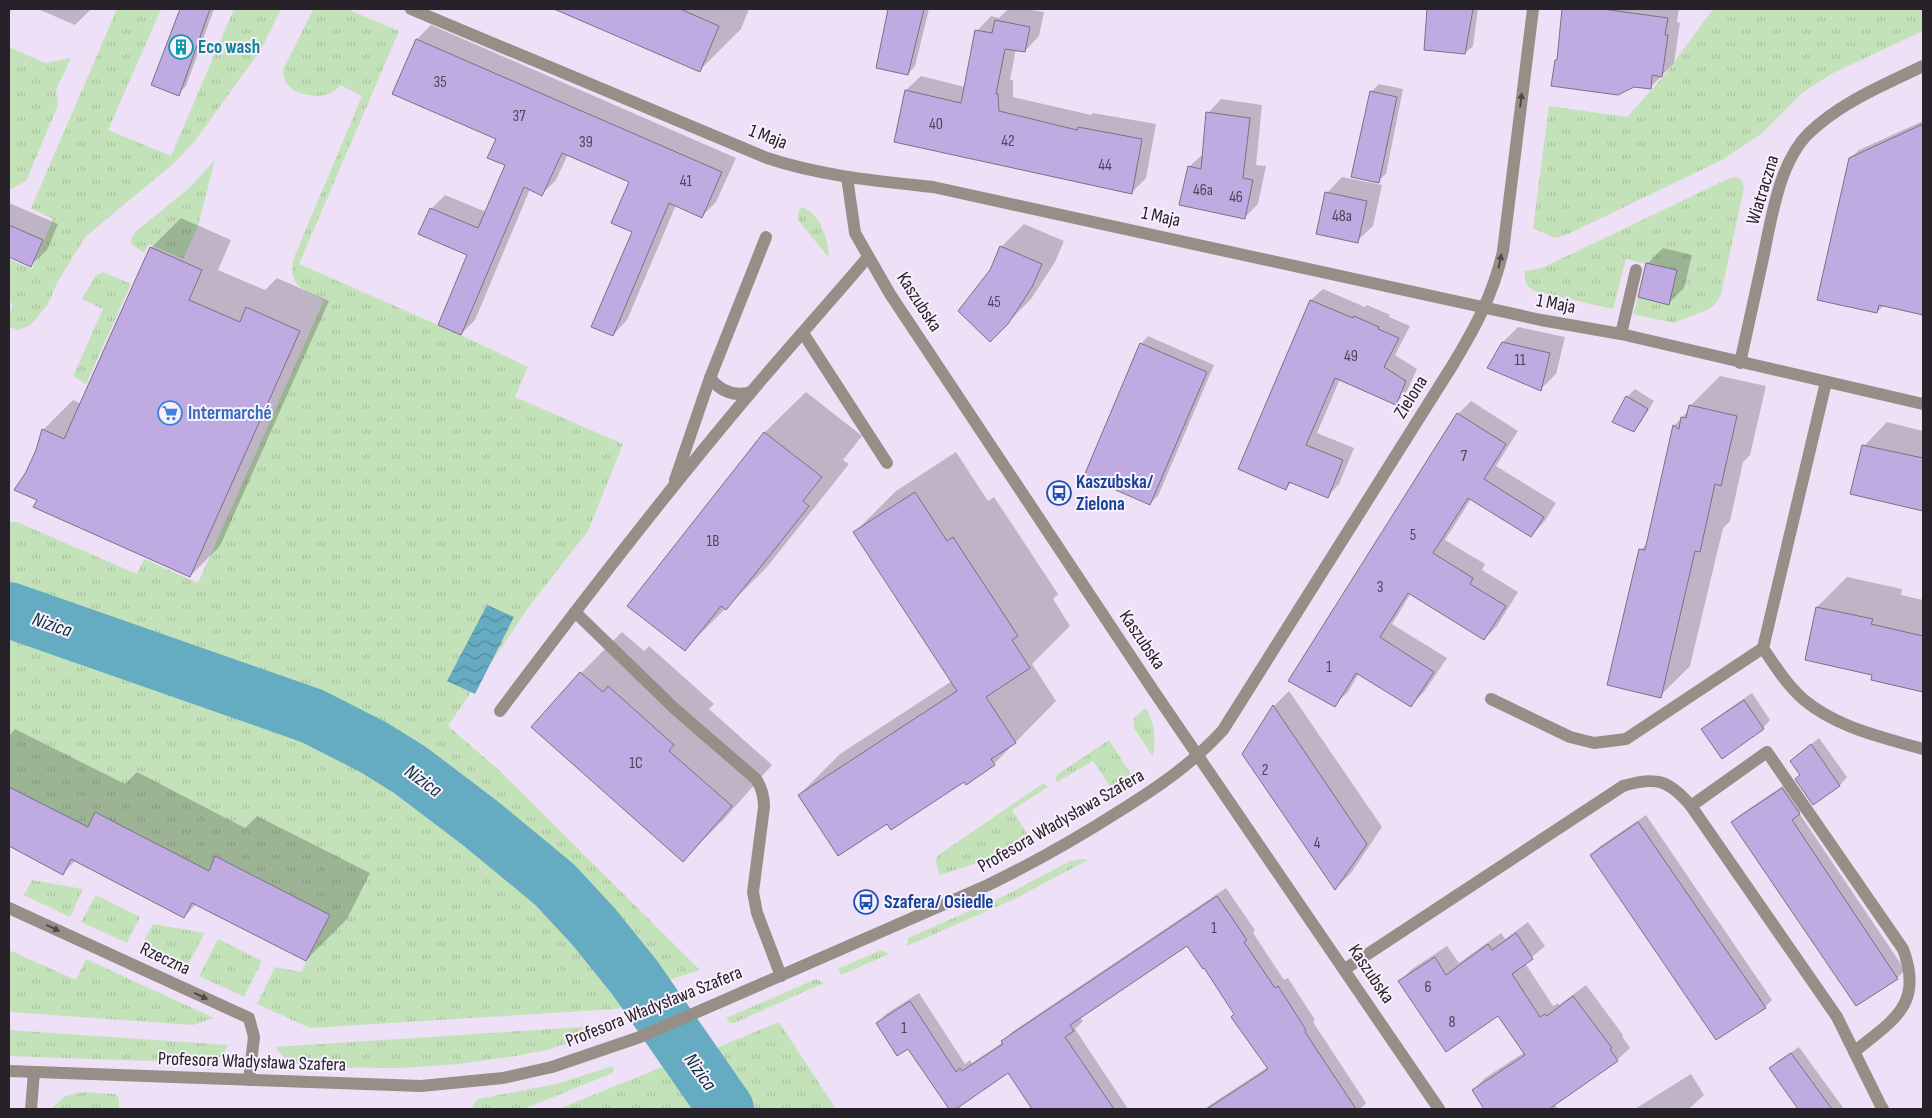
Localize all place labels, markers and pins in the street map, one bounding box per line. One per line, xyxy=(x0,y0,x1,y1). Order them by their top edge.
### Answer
building icon: Eco wash xyxy=(168,34,194,60)
place label: Eco wash xyxy=(198,36,260,59)
supermarket icon: Intermarché xyxy=(157,400,183,426)
place label: Intermarché xyxy=(188,402,272,425)
place label: Kaszubska/ Zielona xyxy=(1076,471,1154,516)
bus stop icon: Kaszubska/ Zielona xyxy=(1046,480,1072,506)
bus stop icon: Szafera/ Osiedle xyxy=(853,889,879,915)
place label: Szafera/ Osiedle xyxy=(884,891,993,914)

